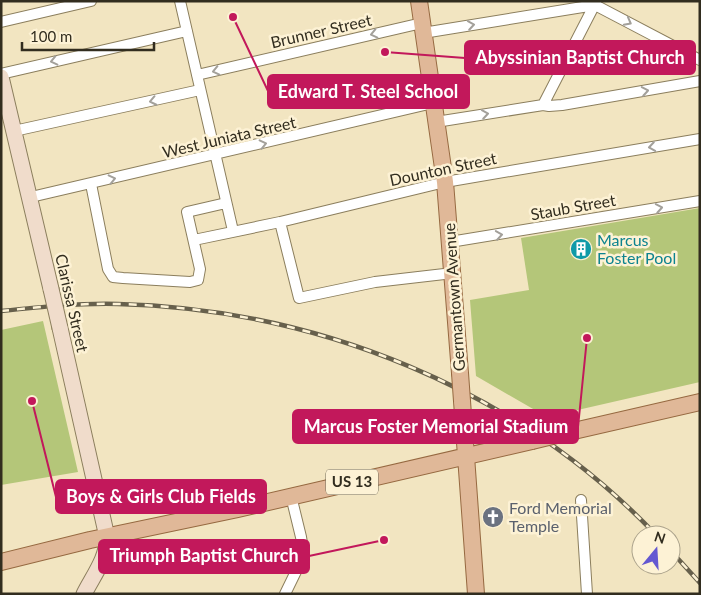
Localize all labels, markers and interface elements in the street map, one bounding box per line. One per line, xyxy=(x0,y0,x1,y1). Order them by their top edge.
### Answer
street label: Brunner Street xyxy=(269,10,373,51)
one-way arrow xyxy=(622,16,631,26)
scale bar xyxy=(22,20,155,52)
one-way arrow xyxy=(467,20,475,31)
text: 100 m xyxy=(30,27,72,45)
one-way arrow xyxy=(370,28,379,39)
callout: Abyssinian Baptist Church xyxy=(465,41,695,74)
text: Abyssinian Baptist Church xyxy=(474,46,685,68)
one-way arrow xyxy=(50,55,59,66)
one-way arrow xyxy=(211,65,220,76)
callout: Edward T. Steel School xyxy=(268,75,469,108)
text: Edward T. Steel School xyxy=(278,80,458,102)
one-way arrow xyxy=(641,86,649,97)
one-way arrow xyxy=(148,95,157,105)
one-way arrow xyxy=(481,109,489,120)
street label: West Juniata Street xyxy=(160,112,298,161)
one-way arrow xyxy=(258,139,267,150)
one-way arrow xyxy=(647,142,656,152)
street label: Dounton Street xyxy=(388,148,498,189)
one-way arrow xyxy=(108,174,117,185)
street label: Staub Street xyxy=(529,190,617,223)
one-way arrow xyxy=(654,203,663,213)
street label: Germantown Avenue xyxy=(439,222,468,372)
one-way arrow xyxy=(494,230,503,240)
place label: Marcus Foster Pool xyxy=(597,230,676,267)
building icon: Marcus Foster Pool xyxy=(569,237,593,261)
street label: Clarissa Street xyxy=(52,252,93,354)
callout: Marcus Foster Memorial Stadium xyxy=(293,410,578,443)
text: Marcus Foster Memorial Stadium xyxy=(304,415,568,437)
road number: US 13 xyxy=(326,470,378,494)
callout: Boys & Girls Club Fields xyxy=(56,480,266,513)
text: Boys & Girls Club Fields xyxy=(66,485,256,507)
place label: Ford Memorial Temple xyxy=(509,498,612,535)
church icon: Ford Memorial Temple xyxy=(481,505,505,529)
north arrow xyxy=(631,525,681,575)
text: N xyxy=(652,527,668,547)
callout: Triumph Baptist Church xyxy=(99,540,309,573)
text: Triumph Baptist Church xyxy=(109,544,299,566)

